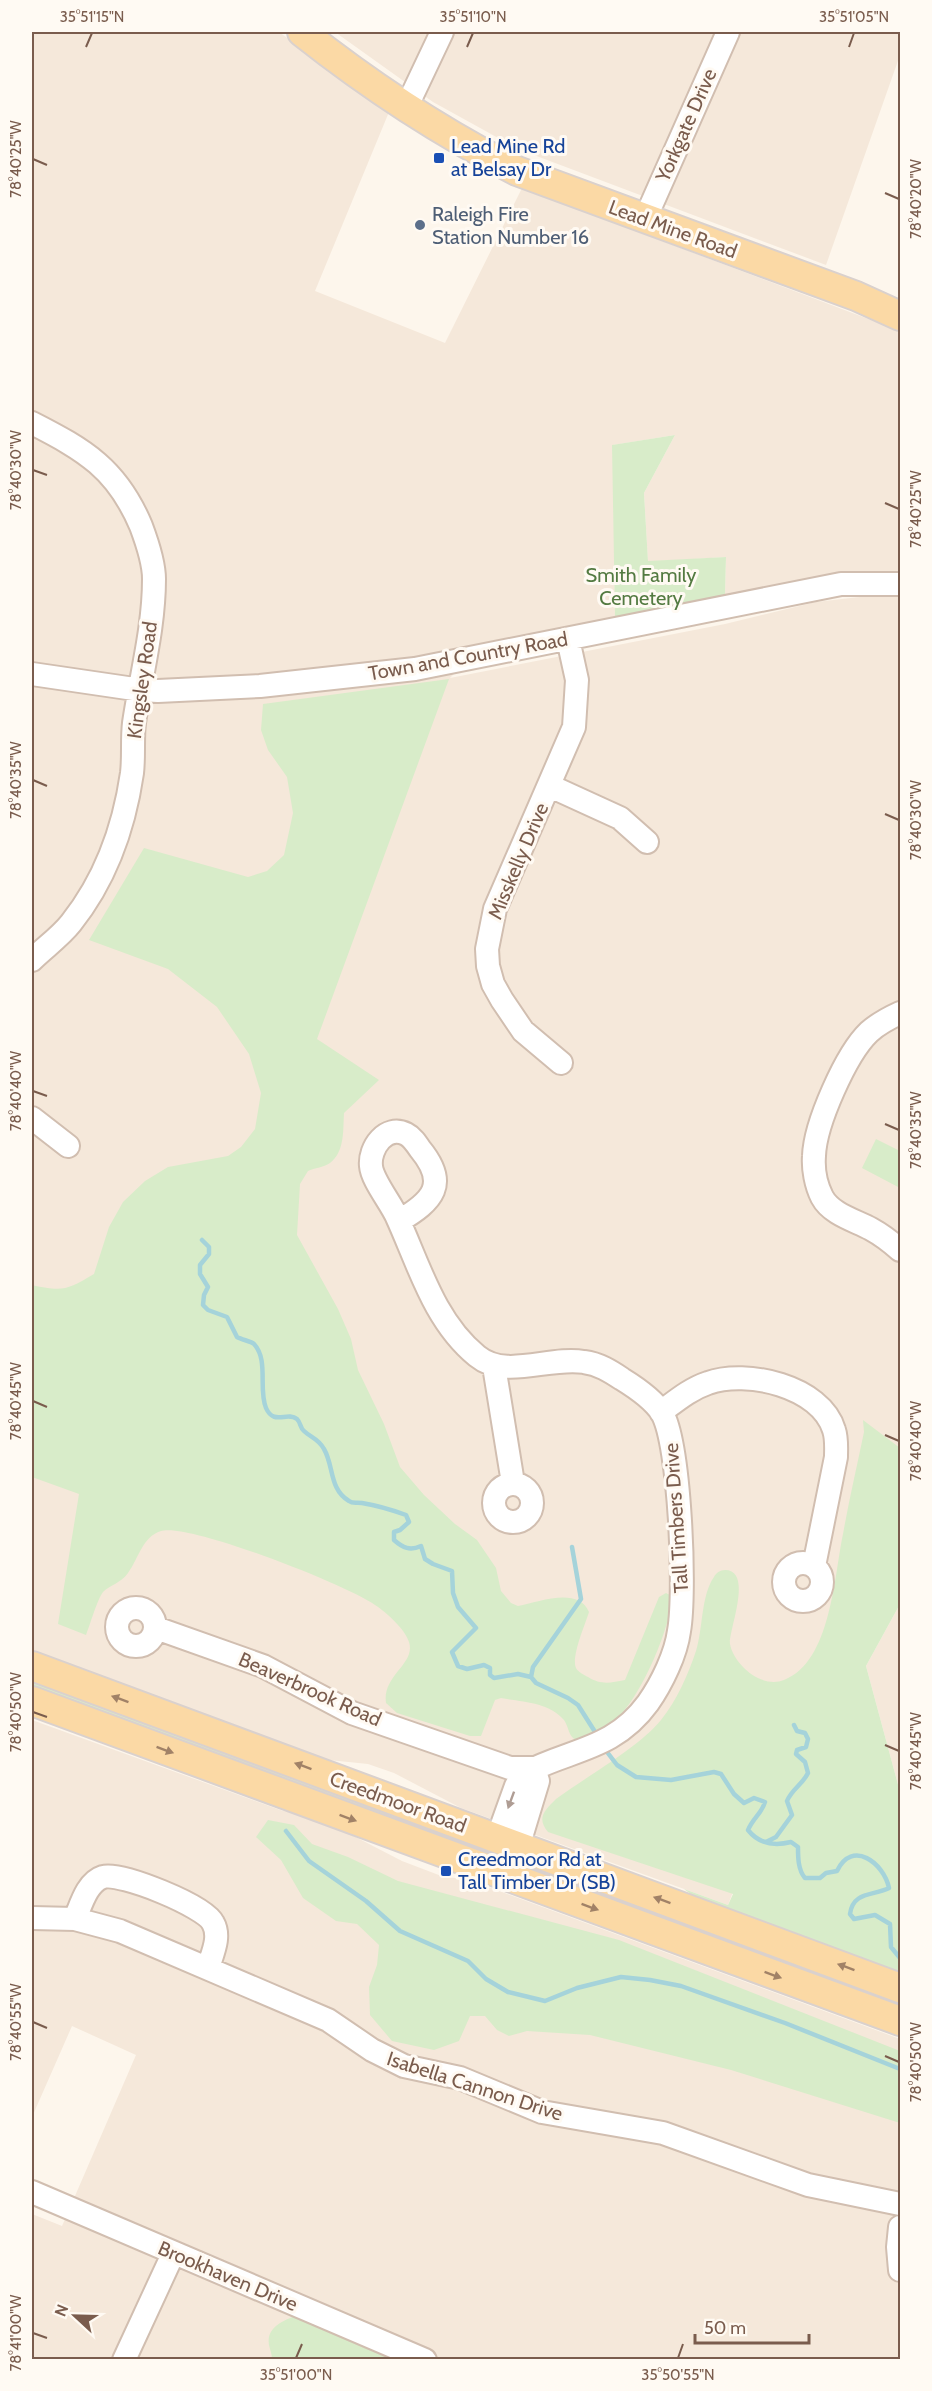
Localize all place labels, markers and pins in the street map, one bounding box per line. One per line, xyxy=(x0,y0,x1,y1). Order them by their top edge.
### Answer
place label: Lead Mine Rd at Belsay Dr xyxy=(451,134,565,181)
marker: Lead Mine Rd at Belsay Dr xyxy=(432,151,446,165)
place label: Raleigh Fire Station Number 16 xyxy=(432,202,589,249)
marker: Raleigh Fire Station Number 16 xyxy=(413,218,427,232)
place label: Creedmoor Rd at Tall Timber Dr (SB) xyxy=(458,1847,616,1894)
marker: Creedmoor Rd at Tall Timber Dr (SB) xyxy=(439,1864,453,1878)

